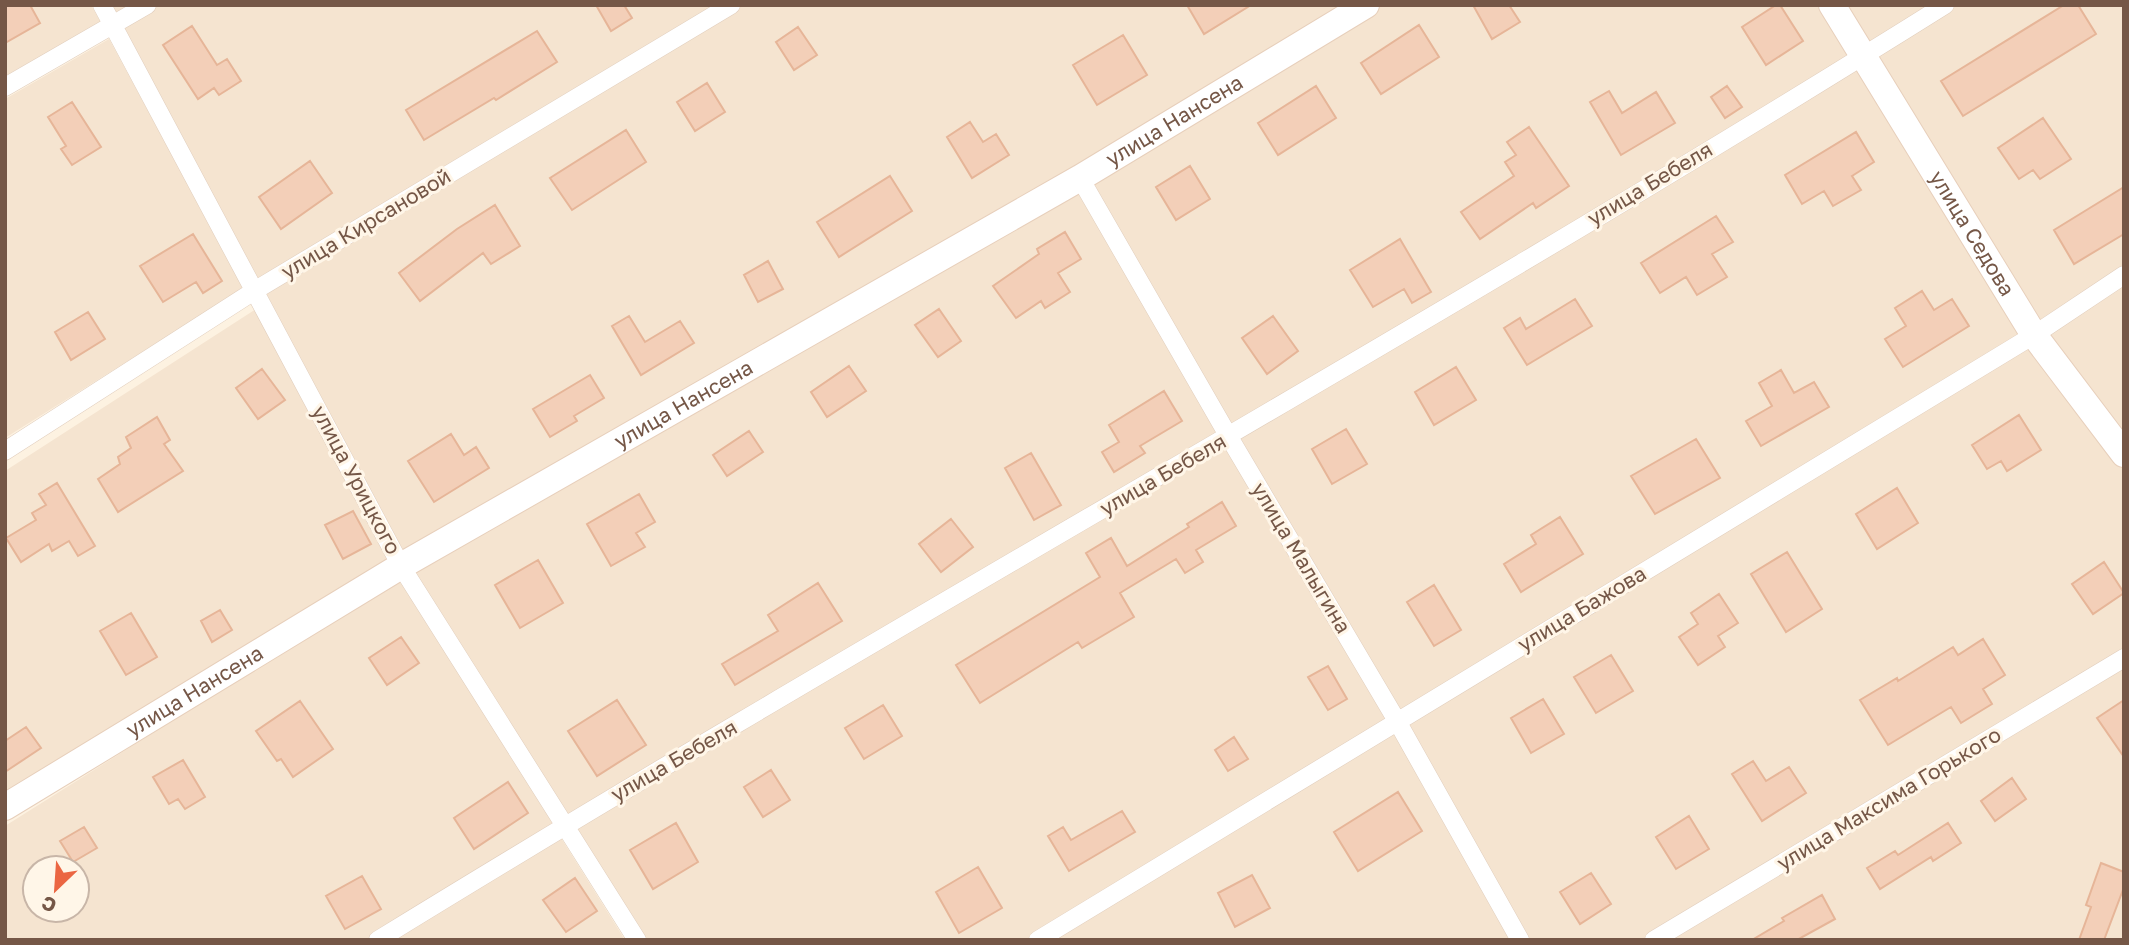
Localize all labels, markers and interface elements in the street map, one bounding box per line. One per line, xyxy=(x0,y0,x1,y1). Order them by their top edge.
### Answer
street label: улица Нансена xyxy=(1101,69,1247,171)
street label: улица Бебеля xyxy=(1582,136,1717,231)
street label: улица Кирсановой xyxy=(276,162,455,284)
street label: улица Седова xyxy=(1925,166,2021,300)
street label: улица Нансена xyxy=(609,354,757,454)
street label: улица Урицкого xyxy=(307,401,407,559)
street label: улица Бебеля xyxy=(1095,427,1230,521)
street label: улица Малыгина xyxy=(1247,477,1357,638)
street label: улица Бажова xyxy=(1513,560,1650,657)
street label: улица Нансена xyxy=(121,639,267,742)
street label: улица Бебеля xyxy=(606,713,741,807)
street label: улица Максима Горького xyxy=(1772,721,2005,876)
north arrow xyxy=(21,854,91,924)
text: С xyxy=(38,892,60,918)

